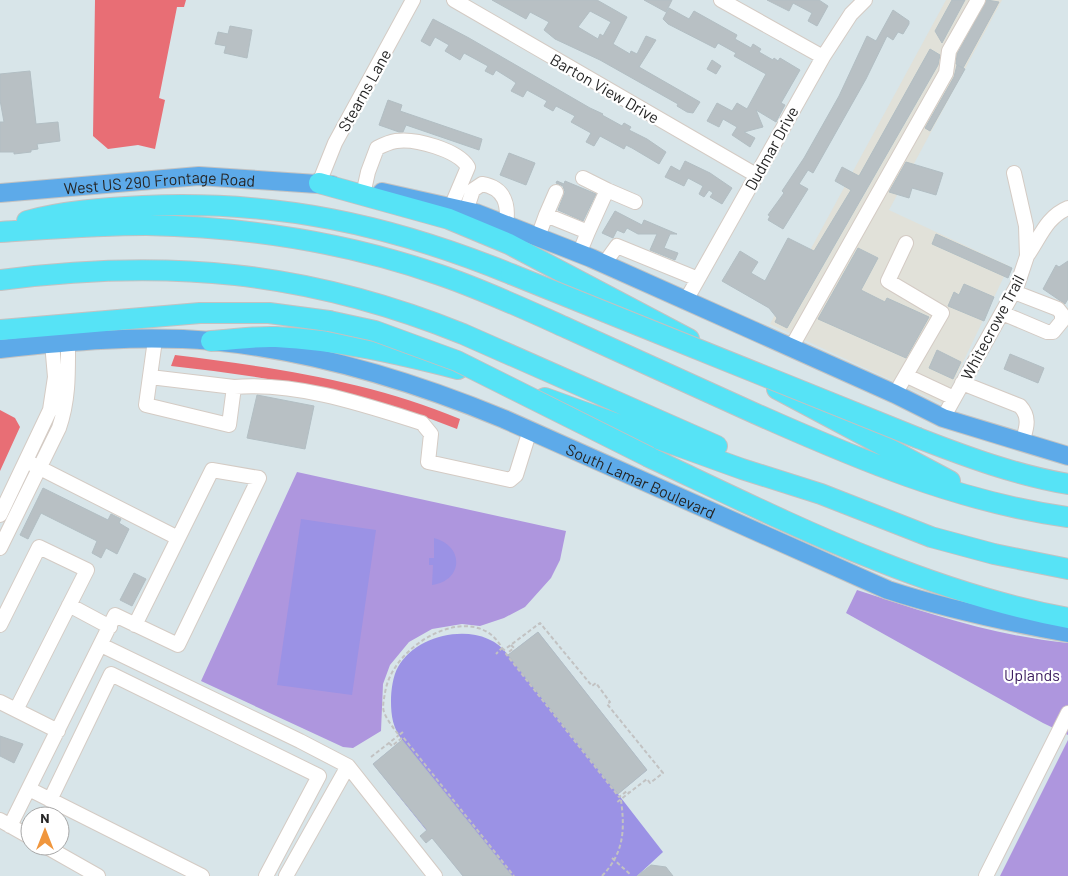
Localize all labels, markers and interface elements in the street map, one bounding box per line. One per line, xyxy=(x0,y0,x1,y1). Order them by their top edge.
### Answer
street label: Stearns Lane xyxy=(334,46,394,134)
street label: Barton View Drive xyxy=(547,49,663,127)
street label: Dudmar Drive xyxy=(740,103,802,193)
street label: West US 290 Frontage Road xyxy=(63,166,256,197)
street label: Whitecrowe Trail xyxy=(956,271,1028,383)
street label: South Lamar Boulevard xyxy=(564,439,719,522)
park label: Uplands xyxy=(1004,665,1060,684)
north arrow xyxy=(20,806,70,856)
text: N xyxy=(40,809,50,826)

